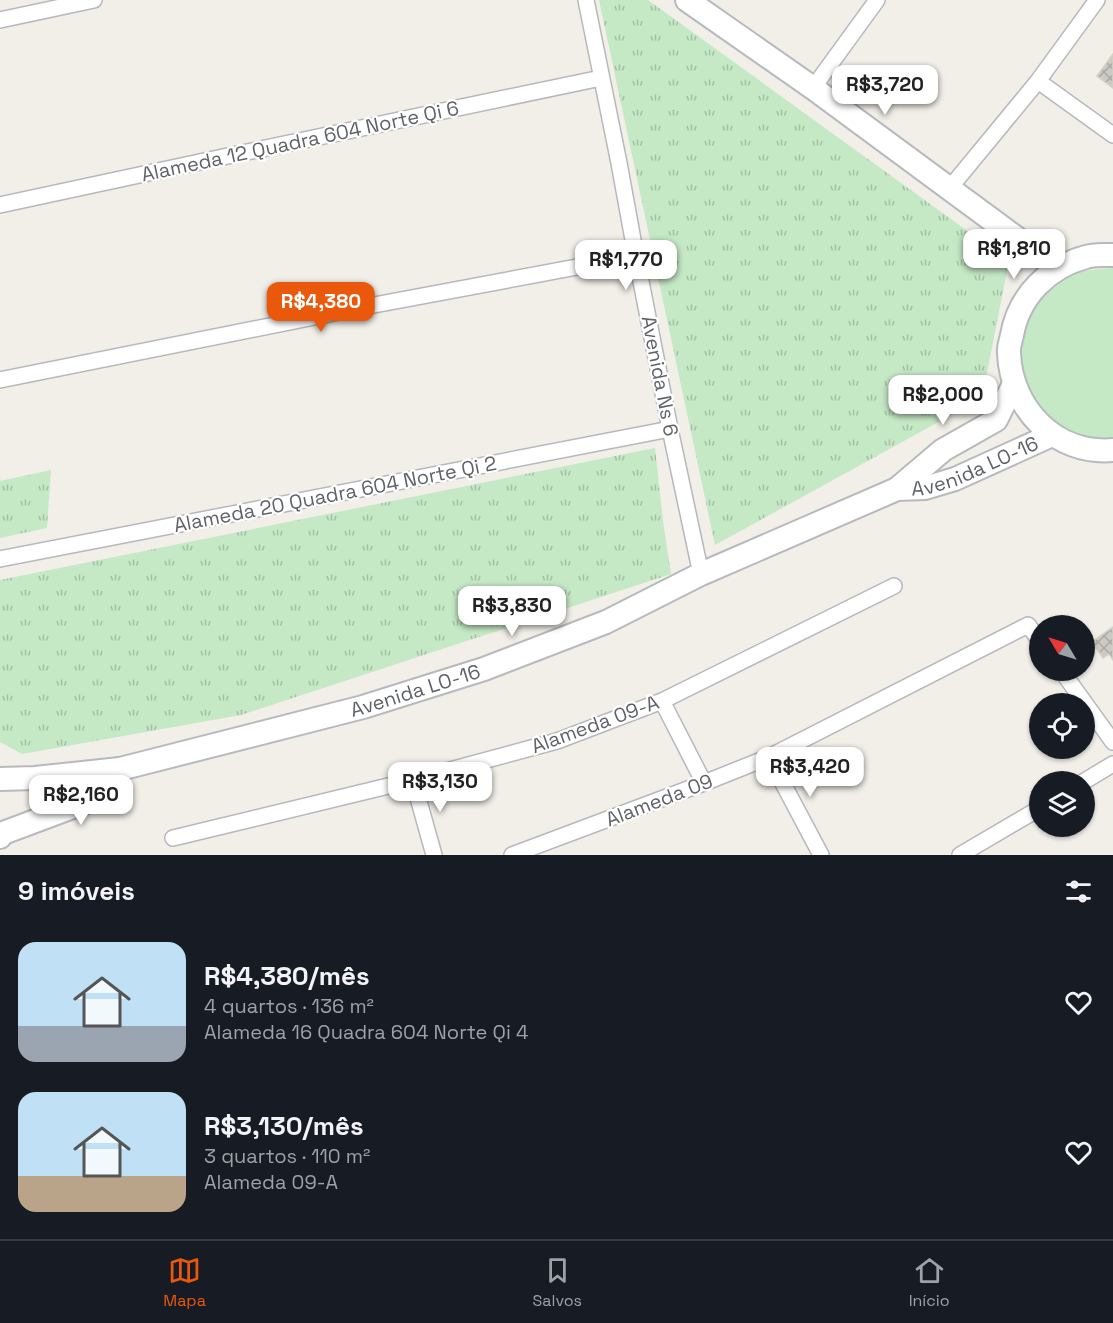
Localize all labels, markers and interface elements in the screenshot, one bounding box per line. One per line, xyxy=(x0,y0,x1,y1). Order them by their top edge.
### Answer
pin: R$3,720 xyxy=(830,65,940,116)
text: R$3,720 xyxy=(846,71,924,97)
street label: Alameda 12 Quadra 604 Norte Qi 6 xyxy=(139,95,461,187)
pin: R$1,810 xyxy=(959,229,1069,280)
text: R$1,810 xyxy=(977,235,1051,261)
pin: R$1,770 xyxy=(571,240,681,291)
text: R$1,770 xyxy=(589,246,663,272)
pin: R$4,380 xyxy=(266,282,376,333)
text: R$4,380 xyxy=(281,288,361,314)
street label: Avenida Ns 6 xyxy=(636,313,684,439)
pin: R$2,000 xyxy=(888,375,998,426)
text: R$2,000 xyxy=(902,381,984,407)
street label: Avenida LO-16 xyxy=(911,430,1042,501)
street label: Alameda 20 Quadra 604 Norte Qi 2 xyxy=(171,450,499,538)
pin: R$3,830 xyxy=(457,586,567,637)
text: R$3,830 xyxy=(472,592,552,618)
north arrow xyxy=(1029,615,1095,681)
map controls xyxy=(1029,615,1095,837)
street label: Avenida LO-16 xyxy=(347,658,483,723)
street label: Alameda 09-A xyxy=(528,689,663,759)
button: locate xyxy=(1029,693,1095,759)
pin: R$3,420 xyxy=(755,747,865,798)
text: R$3,420 xyxy=(770,753,850,779)
pin: R$3,130 xyxy=(385,762,495,813)
text: R$3,130 xyxy=(402,768,478,794)
street label: Alameda 09 xyxy=(602,768,716,832)
button: layers xyxy=(1029,771,1095,837)
pin: R$2,160 xyxy=(26,775,136,826)
text: R$2,160 xyxy=(43,781,119,807)
text: 9 imóveis xyxy=(18,874,135,908)
icon: filters xyxy=(1062,875,1095,908)
text: R$4,380/mês xyxy=(204,959,370,993)
icon: home xyxy=(66,966,138,1038)
icon: heart xyxy=(1062,986,1095,1019)
text: 4 quartos · 136 m² xyxy=(204,993,374,1019)
text: Alameda 16 Quadra 604 Norte Qi 4 xyxy=(204,1019,529,1045)
text: R$3,130/mês xyxy=(204,1109,364,1143)
icon: home xyxy=(66,1116,138,1188)
icon: heart xyxy=(1062,1136,1095,1169)
text: 3 quartos · 110 m² xyxy=(204,1143,370,1169)
text: Alameda 09-A xyxy=(204,1169,338,1195)
tab: Mapa xyxy=(163,1254,206,1311)
tab: Salvos xyxy=(532,1254,582,1311)
tab: Início xyxy=(909,1254,950,1311)

